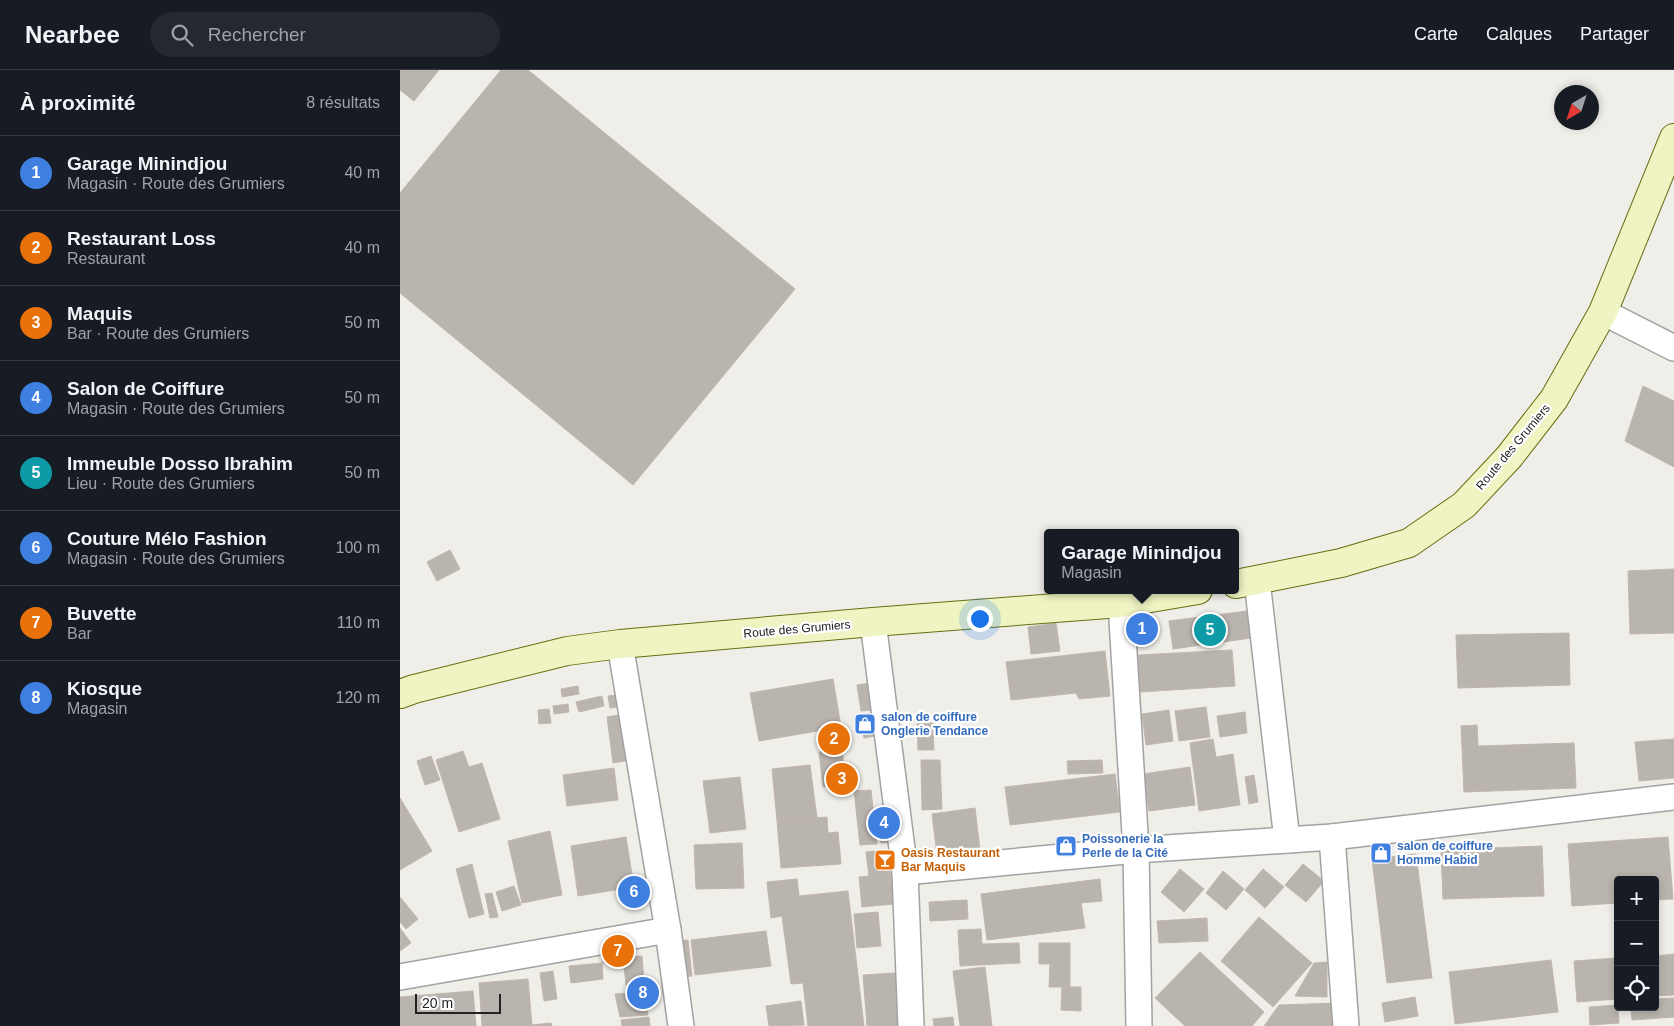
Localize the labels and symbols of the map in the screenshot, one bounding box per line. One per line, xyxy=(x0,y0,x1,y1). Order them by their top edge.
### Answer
north arrow xyxy=(1554,85,1599,130)
street label: Route des Grumiers xyxy=(1473,401,1553,493)
your location xyxy=(967,606,993,632)
pin: 1 xyxy=(1126,610,1158,648)
pin: 5 xyxy=(1194,611,1226,649)
street label: Route des Grumiers xyxy=(743,617,851,641)
place label: salon de coiffure Onglerie Tendance xyxy=(881,710,988,738)
shop icon: salon de coiffure Onglerie Tendance xyxy=(853,712,877,736)
pin: 2 xyxy=(818,720,850,758)
pin: 3 xyxy=(826,760,858,798)
pin: 4 xyxy=(868,804,900,842)
place label: Poissonerie la Perle de la Cité xyxy=(1082,832,1168,860)
shop icon: Poissonerie la Perle de la Cité xyxy=(1054,834,1078,858)
place label: salon de coiffure Homme Habid xyxy=(1397,839,1493,867)
shop icon: salon de coiffure Homme Habid xyxy=(1369,841,1393,865)
place label: Oasis Restaurant Bar Maquis xyxy=(901,846,1000,874)
bar icon: Oasis Restaurant Bar Maquis xyxy=(873,848,897,872)
pin: 6 xyxy=(618,873,650,911)
pin: 7 xyxy=(602,932,634,970)
pin: 8 xyxy=(627,974,659,1012)
scale bar xyxy=(415,991,501,1014)

